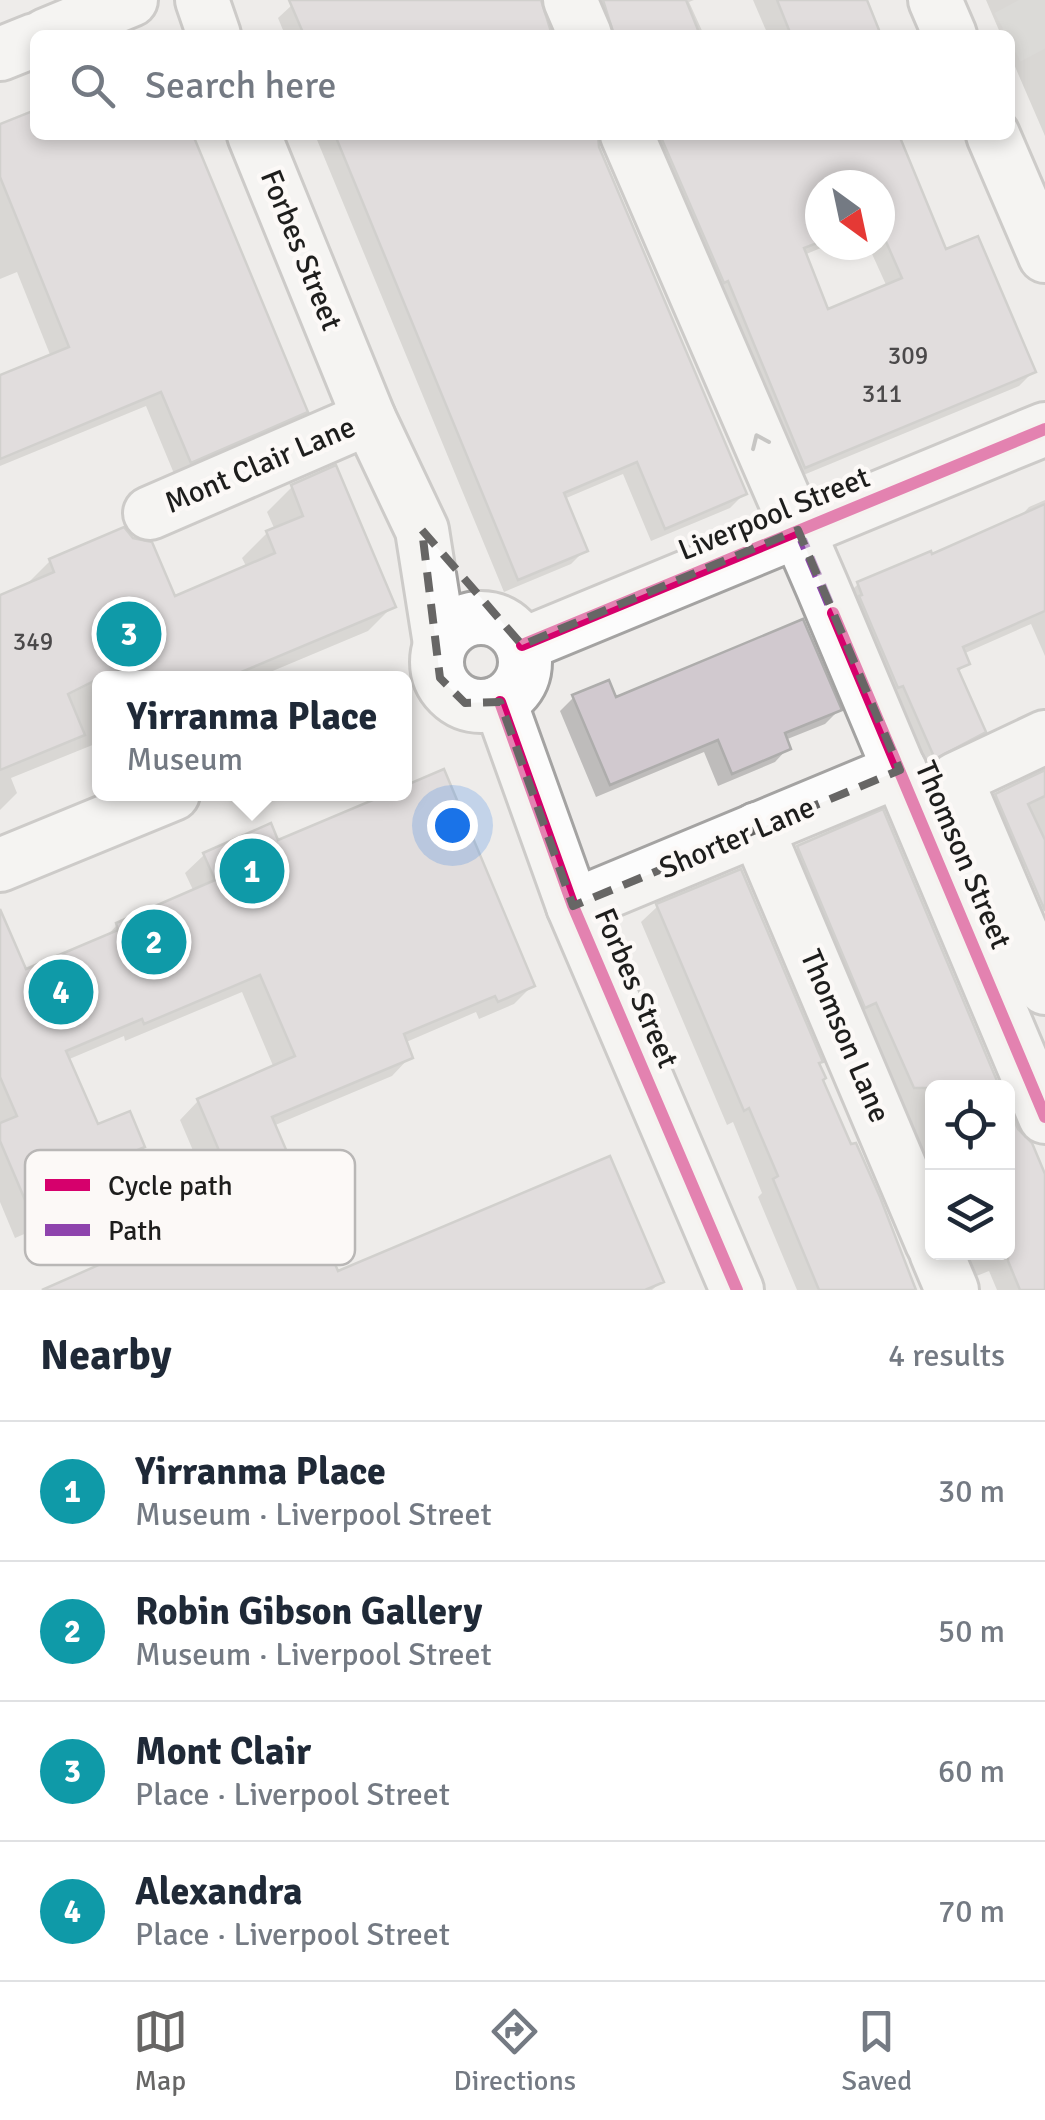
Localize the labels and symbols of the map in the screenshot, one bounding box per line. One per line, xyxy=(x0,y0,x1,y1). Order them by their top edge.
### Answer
street label: Forbes Street xyxy=(252,164,350,336)
north arrow xyxy=(805,170,895,260)
house number: 309 xyxy=(888,340,928,371)
house number: 311 xyxy=(862,378,902,409)
street label: Mont Clair Lane xyxy=(159,408,361,522)
one-way arrow xyxy=(751,433,771,451)
street label: Liverpool Street xyxy=(673,459,875,569)
pin: 3 xyxy=(96,596,162,672)
house number: 349 xyxy=(13,626,53,657)
street label: Thomson Street xyxy=(907,756,1019,954)
street label: Shorter Lane xyxy=(654,789,820,887)
your location xyxy=(427,800,478,851)
pin: 1 xyxy=(220,834,284,908)
street label: Forbes Street xyxy=(586,902,686,1074)
pin: 2 xyxy=(122,904,186,980)
street label: Thomson Lane xyxy=(792,944,898,1128)
pin: 4 xyxy=(28,954,94,1030)
legend xyxy=(25,1150,355,1265)
text: Cycle path xyxy=(108,1169,233,1203)
text: Path xyxy=(108,1214,162,1248)

